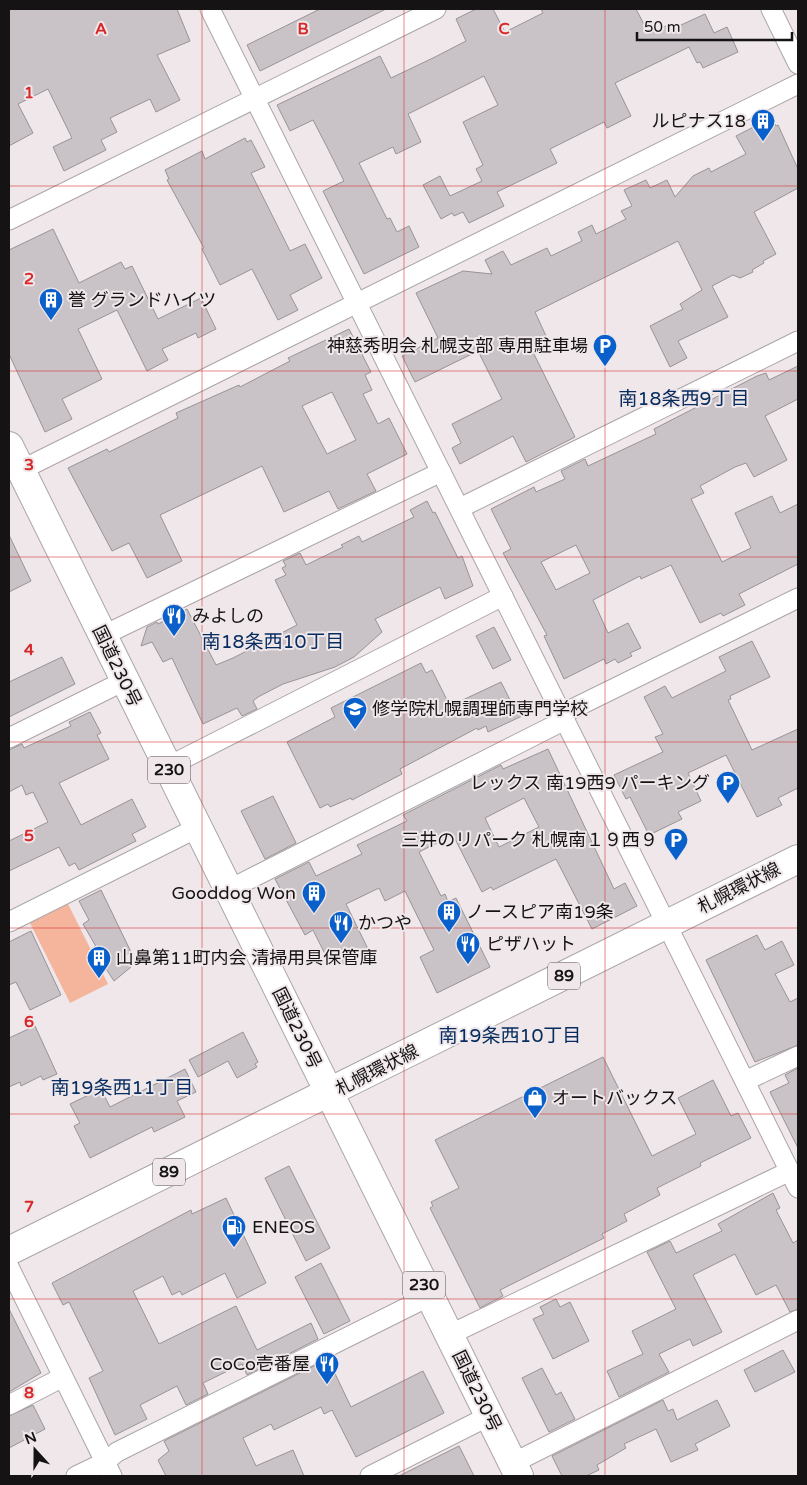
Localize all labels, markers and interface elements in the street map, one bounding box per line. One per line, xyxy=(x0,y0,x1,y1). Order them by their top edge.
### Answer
scale bar xyxy=(637,10,792,42)
text: 50 m xyxy=(644,18,681,36)
text: A xyxy=(95,19,107,39)
text: B xyxy=(297,19,309,39)
text: C xyxy=(498,19,510,39)
text: 1 xyxy=(24,83,34,103)
building icon: ルピナス18 xyxy=(750,108,776,142)
place label: ルピナス18 xyxy=(651,110,746,132)
text: 2 xyxy=(24,269,34,289)
building icon: 誉 グランドハイツ xyxy=(38,287,64,321)
place label: 誉 グランドハイツ xyxy=(68,289,216,311)
parking icon: 神慈秀明会 札幌支部 専用駐車場 xyxy=(592,333,618,367)
place label: 神慈秀明会 札幌支部 専用駐車場 xyxy=(327,335,588,357)
district label: 南18条西9丁目 xyxy=(619,388,749,410)
text: 3 xyxy=(24,455,34,475)
restaurant icon: みよしの xyxy=(161,603,187,637)
place label: みよしの xyxy=(192,605,264,627)
street label: 国道230号 xyxy=(88,622,146,710)
district label: 南18条西10丁目 xyxy=(202,631,344,653)
text: 4 xyxy=(24,640,34,660)
school or university icon: 修学院札幌調理師専門学校 xyxy=(342,696,368,730)
place label: 修学院札幌調理師専門学校 xyxy=(372,698,588,720)
road number: 230 xyxy=(148,756,190,784)
parking icon: レックス 南19西9 パーキング xyxy=(715,770,741,804)
place label: レックス 南19西9 パーキング xyxy=(470,772,710,794)
text: 5 xyxy=(24,826,34,846)
parking icon: 三井のリパーク 札幌南１９西９ xyxy=(663,827,689,861)
place label: 三井のリパーク 札幌南１９西９ xyxy=(401,829,658,851)
street label: 札幌環状線 xyxy=(694,858,784,918)
building icon: Gooddog Won xyxy=(301,880,327,914)
place label: Gooddog Won xyxy=(171,882,296,904)
building icon: ノースピア南19条 xyxy=(436,899,462,933)
place label: ノースピア南19条 xyxy=(466,901,614,923)
restaurant icon: かつや xyxy=(328,910,354,944)
place label: かつや xyxy=(358,912,412,934)
restaurant icon: ピザハット xyxy=(455,931,481,965)
place label: ピザハット xyxy=(486,933,576,955)
building icon: 山鼻第11町内会 清掃用具保管庫 xyxy=(86,945,112,979)
place label: 山鼻第11町内会 清掃用具保管庫 xyxy=(116,947,377,969)
road number: 89 xyxy=(548,962,580,989)
street label: 国道230号 xyxy=(268,984,326,1072)
text: 6 xyxy=(24,1012,34,1032)
district label: 南19条西10丁目 xyxy=(439,1025,581,1047)
street label: 札幌環状線 xyxy=(332,1040,422,1100)
district label: 南19条西11丁目 xyxy=(51,1077,193,1099)
shop icon: オートバックス xyxy=(522,1085,548,1119)
place label: オートバックス xyxy=(552,1087,677,1109)
road number: 89 xyxy=(153,1158,185,1186)
text: 7 xyxy=(24,1197,34,1217)
fuel station icon: ENEOS xyxy=(221,1214,247,1248)
place label: ENEOS xyxy=(252,1216,315,1238)
road number: 230 xyxy=(403,1272,445,1298)
street label: 国道230号 xyxy=(448,1347,506,1435)
restaurant icon: CoCo壱番屋 xyxy=(314,1351,340,1385)
place label: CoCo壱番屋 xyxy=(210,1353,310,1375)
text: 8 xyxy=(24,1383,34,1403)
north arrow xyxy=(10,1425,60,1475)
text: N xyxy=(22,1428,39,1448)

